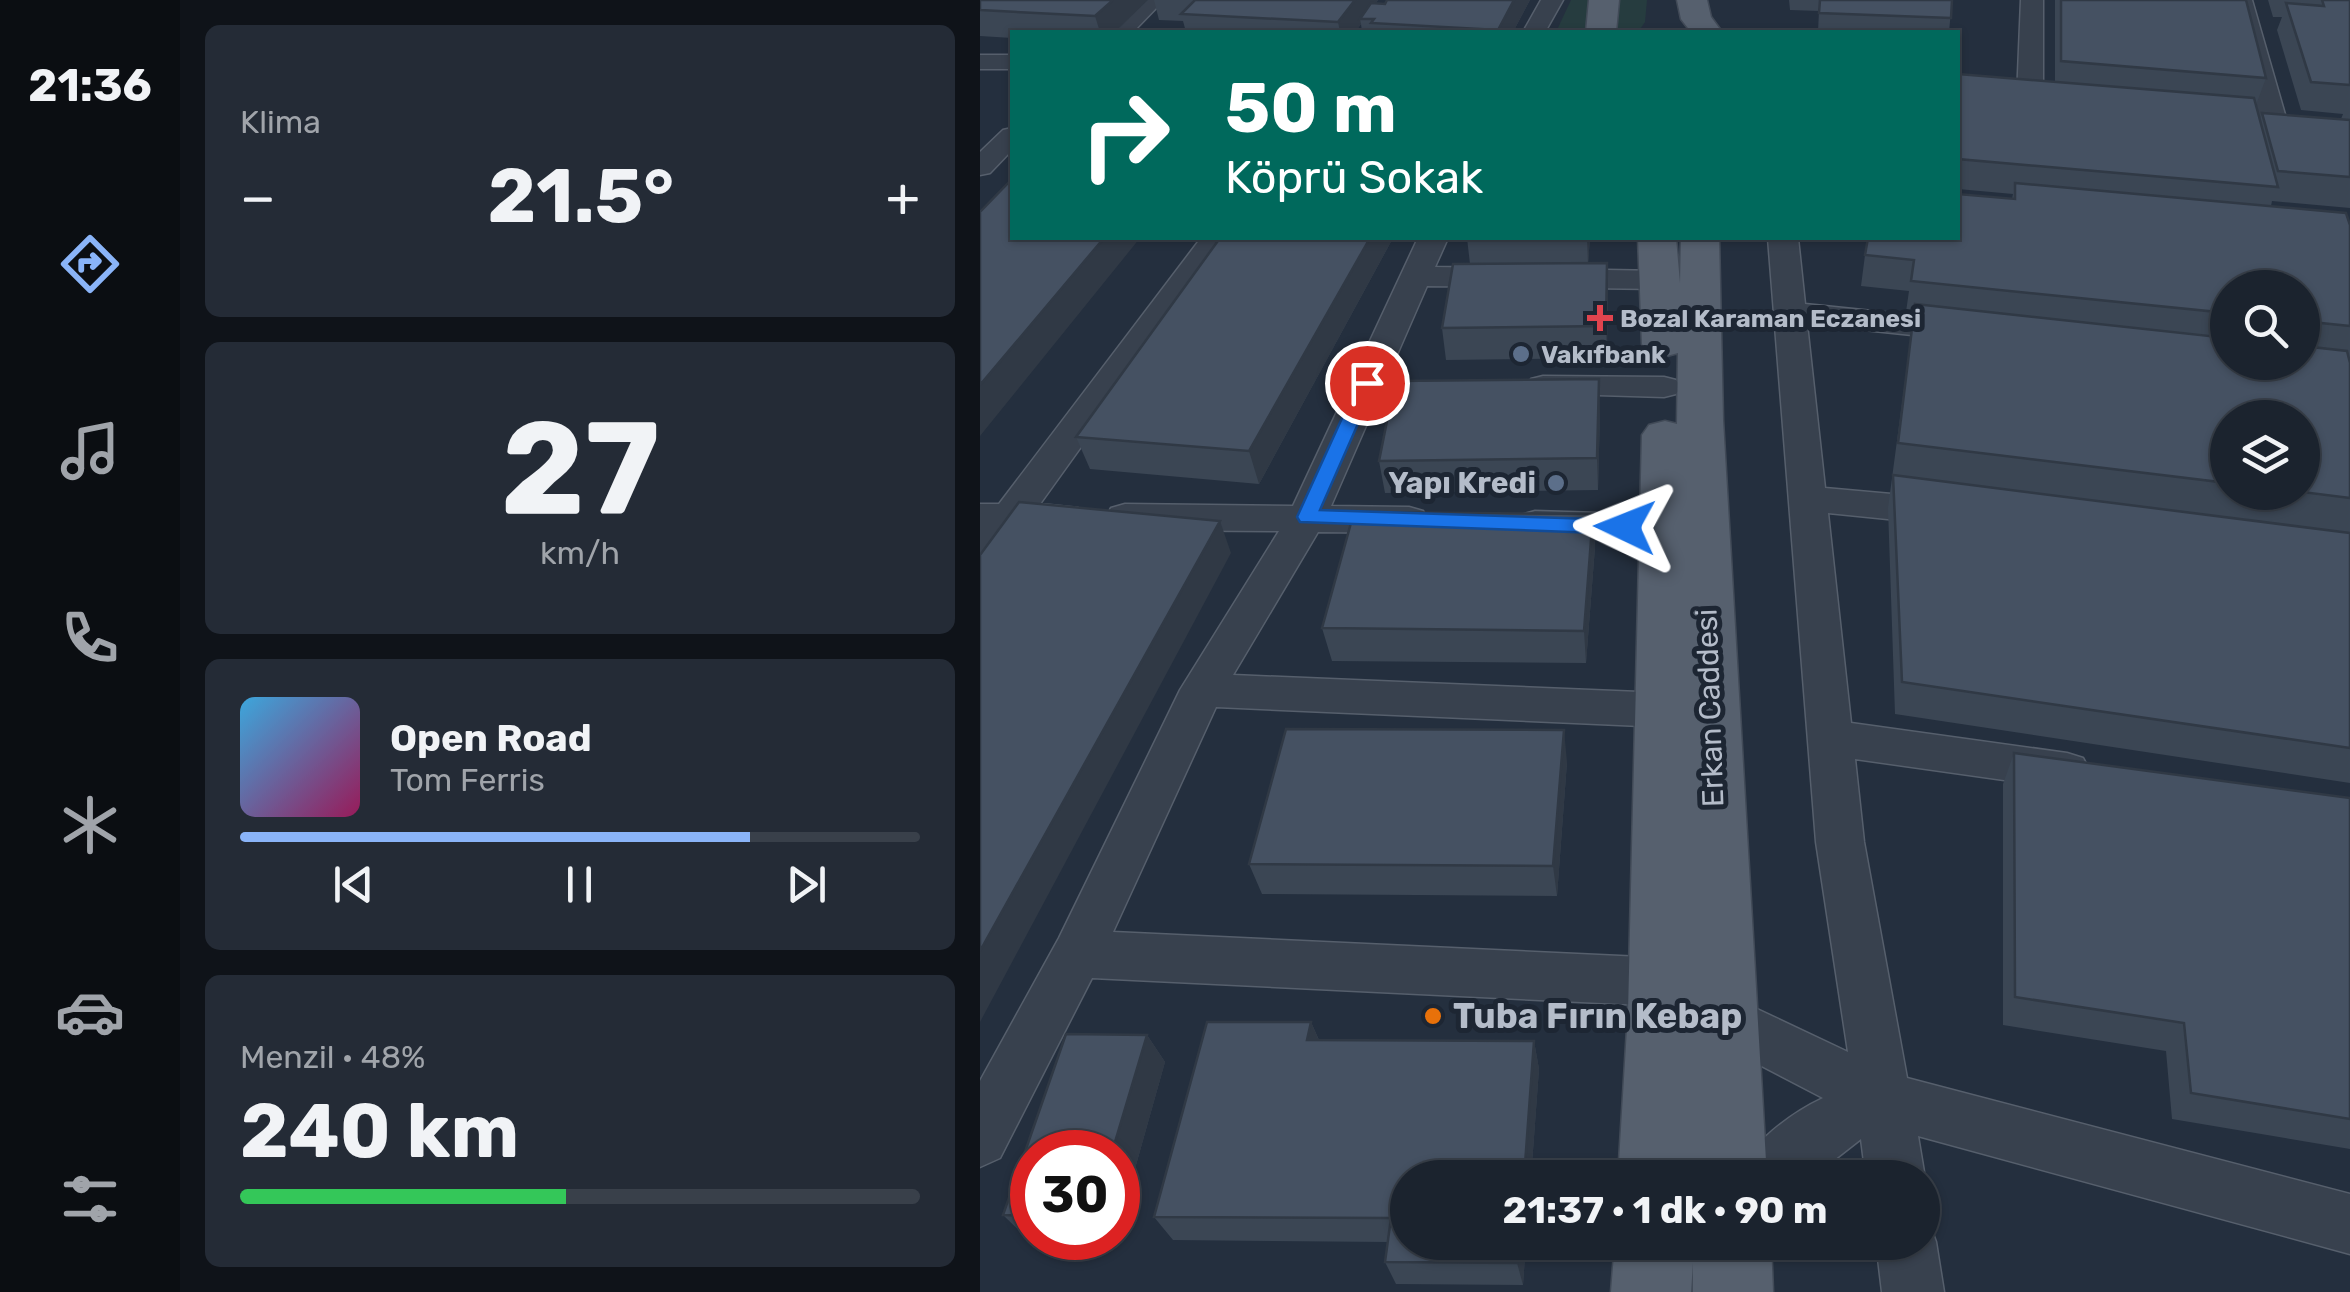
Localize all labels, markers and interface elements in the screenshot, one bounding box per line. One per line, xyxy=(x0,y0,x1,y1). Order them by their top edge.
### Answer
text: 21:36 xyxy=(28,59,152,112)
text: 50 m xyxy=(1225,67,1397,150)
icon: right xyxy=(1060,70,1190,200)
text: Klima xyxy=(240,103,321,141)
text: Köprü Sokak xyxy=(1225,151,1483,204)
text: 21.5° xyxy=(487,152,674,241)
text: − xyxy=(240,165,276,230)
text: + xyxy=(886,165,920,230)
icon: directions xyxy=(55,229,125,299)
map controls xyxy=(2210,270,2320,510)
button: search xyxy=(2210,270,2320,380)
place label: Bozal Karaman Eczanesi xyxy=(1620,304,1921,333)
marker: Bozal Karaman Eczanesi xyxy=(1589,307,1611,329)
place label: Vakıfbank xyxy=(1541,340,1666,369)
pin xyxy=(1325,341,1410,426)
marker: Vakıfbank xyxy=(1510,343,1532,365)
icon: arrive xyxy=(1340,356,1395,411)
text: 27 xyxy=(501,391,660,546)
button: layers xyxy=(2210,400,2320,510)
icon: music xyxy=(55,416,125,486)
place label: Yapı Kredi xyxy=(1388,465,1536,501)
marker: Yapı Kredi xyxy=(1545,472,1567,494)
position arrow xyxy=(1573,475,1677,579)
text: km/h xyxy=(540,534,620,572)
icon: phone xyxy=(55,603,125,673)
street label: Erkan Caddesi xyxy=(1689,608,1731,808)
text: Open Road xyxy=(390,715,592,761)
text: Tom Ferris xyxy=(390,761,545,799)
icon: climate xyxy=(55,790,125,860)
icon: previous xyxy=(326,857,381,912)
icon: pause xyxy=(552,857,607,912)
icon: next xyxy=(779,857,834,912)
icon: car xyxy=(55,977,125,1047)
place label: Tuba Fırın Kebap xyxy=(1453,995,1742,1037)
marker: Tuba Fırın Kebap xyxy=(1422,1005,1444,1027)
text: Menzil · 48% xyxy=(240,1038,425,1076)
text: 240 km xyxy=(240,1087,519,1176)
speed limit sign: 30 xyxy=(1010,1130,1140,1260)
icon: filters xyxy=(55,1164,125,1234)
text: 21:37 · 1 dk · 90 m xyxy=(1502,1187,1828,1233)

